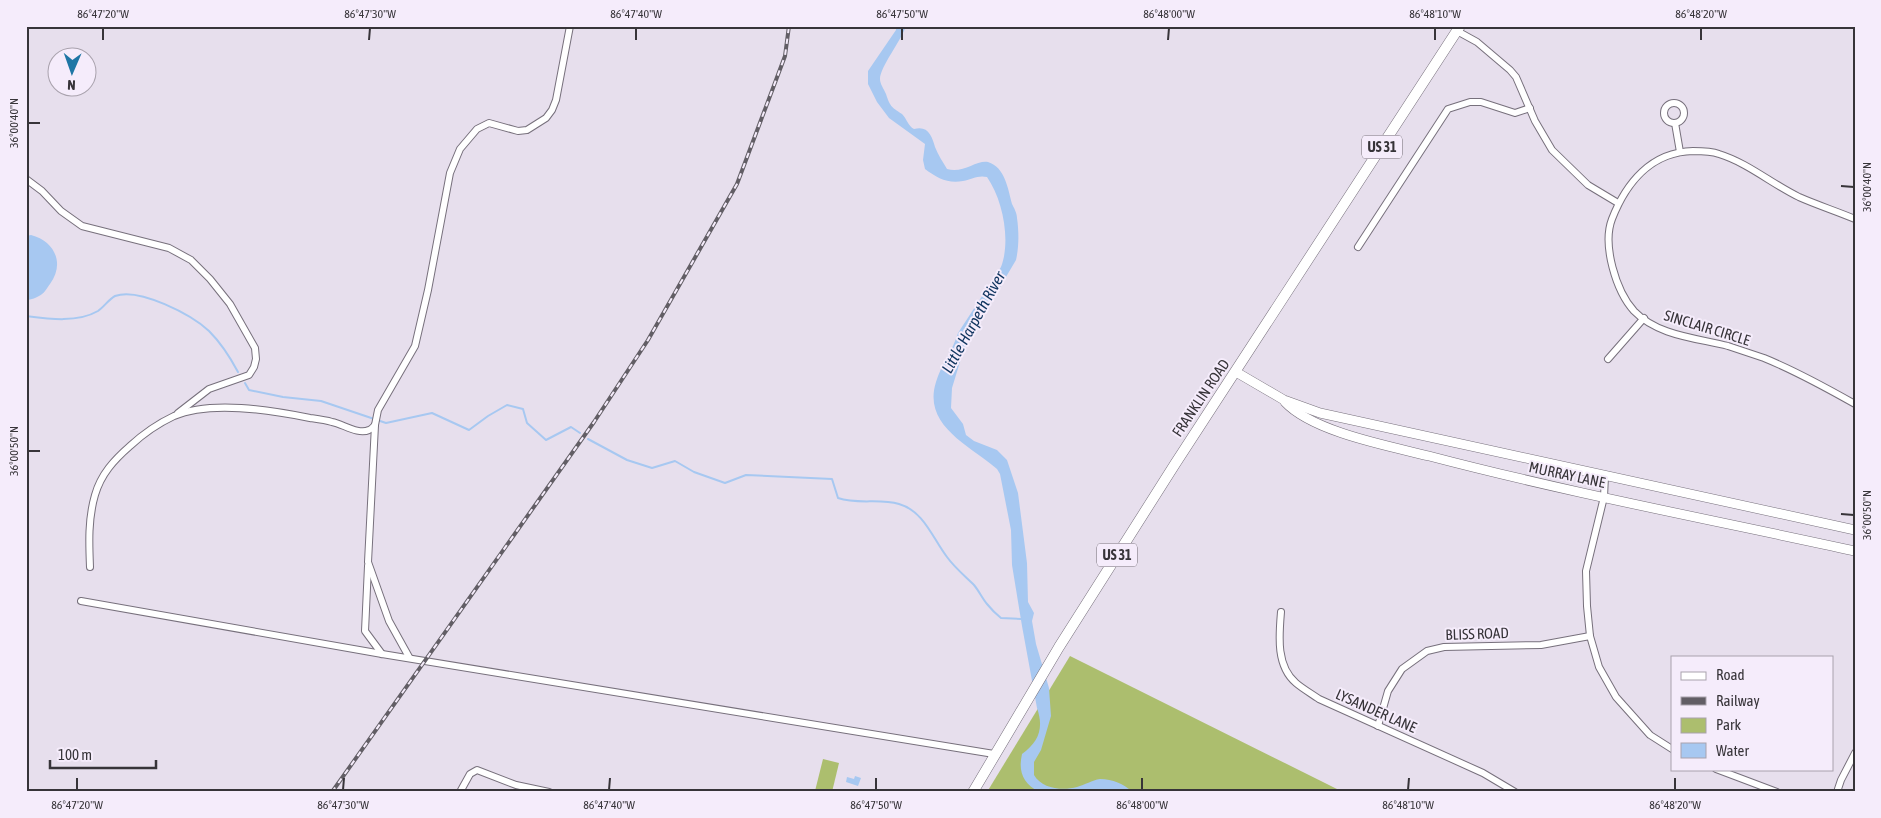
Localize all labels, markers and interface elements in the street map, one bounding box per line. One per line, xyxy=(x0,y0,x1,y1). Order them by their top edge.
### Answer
text: 86°47'20"W xyxy=(77,7,129,21)
text: 86°47'30"W xyxy=(344,7,396,21)
text: 86°47'40"W xyxy=(610,7,662,21)
text: 86°47'50"W xyxy=(876,7,928,21)
text: 86°48'00"W xyxy=(1143,7,1195,21)
text: 86°48'10"W xyxy=(1409,7,1461,21)
text: 86°48'20"W xyxy=(1675,7,1727,21)
north arrow xyxy=(48,48,98,98)
text: N xyxy=(67,77,76,93)
text: 36°00'40"N xyxy=(7,98,21,148)
road number: US 31 xyxy=(1362,136,1402,158)
text: 36°00'40"N xyxy=(1860,162,1874,212)
water label: Little Harpeth River xyxy=(938,267,1010,376)
street label: SINCLAIR CIRCLE xyxy=(1662,306,1753,349)
street label: FRANKLIN ROAD xyxy=(1169,356,1233,440)
text: 36°00'50"N xyxy=(7,426,21,476)
street label: MURRAY LANE xyxy=(1527,458,1607,491)
text: 36°00'50"N xyxy=(1860,490,1874,540)
road number: US 31 xyxy=(1097,544,1137,566)
street label: BLISS ROAD xyxy=(1445,624,1509,643)
legend xyxy=(1671,656,1834,770)
text: Road xyxy=(1716,666,1745,683)
street label: LYSANDER LANE xyxy=(1333,685,1420,736)
text: Railway xyxy=(1716,692,1760,709)
text: Park xyxy=(1716,716,1741,733)
scale bar xyxy=(50,738,156,770)
text: Water xyxy=(1716,742,1749,759)
text: 100 m xyxy=(58,746,92,763)
text: 86°47'20"W xyxy=(51,798,103,812)
text: 86°47'30"W xyxy=(317,798,369,812)
text: 86°47'40"W xyxy=(583,798,635,812)
text: 86°47'50"W xyxy=(850,798,902,812)
text: 86°48'00"W xyxy=(1116,798,1168,812)
text: 86°48'10"W xyxy=(1382,798,1434,812)
text: 86°48'20"W xyxy=(1649,798,1701,812)

